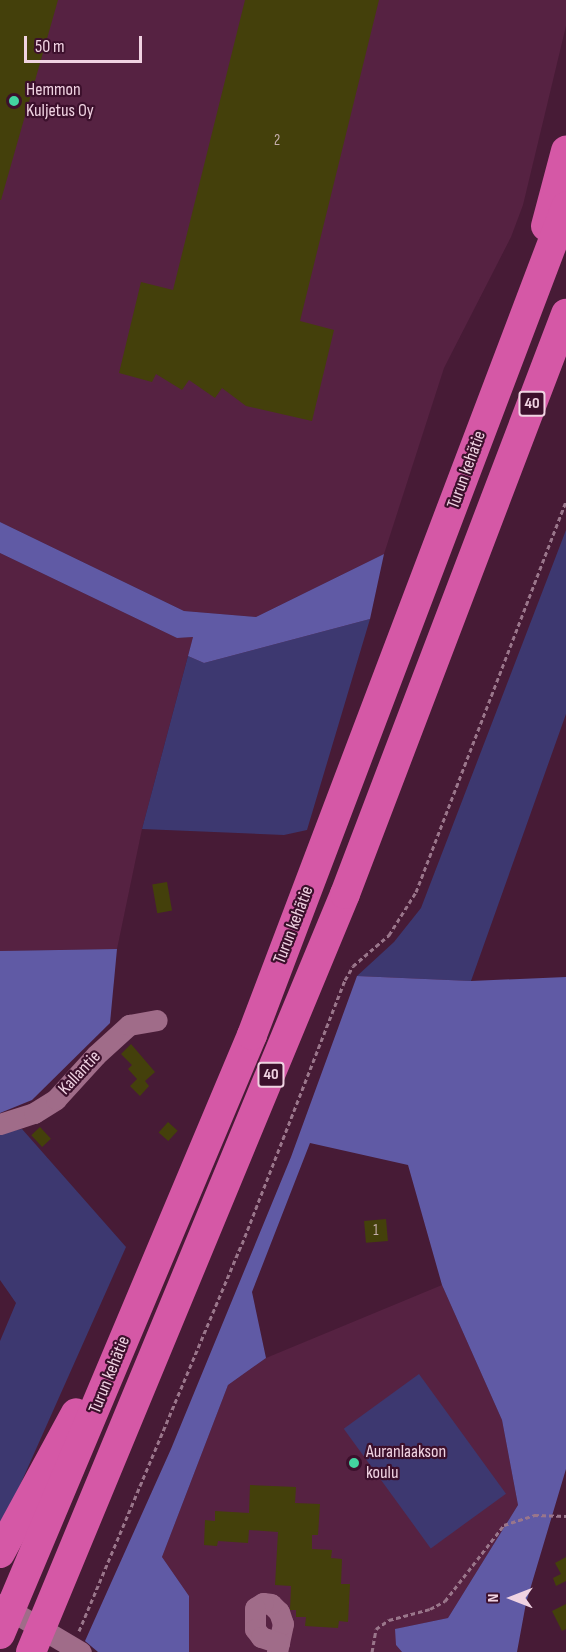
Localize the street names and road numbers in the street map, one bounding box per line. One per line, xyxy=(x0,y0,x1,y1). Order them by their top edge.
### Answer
road number: 40 xyxy=(517,391,547,417)
street label: Turun kehätie xyxy=(443,428,491,512)
street label: Turun kehätie xyxy=(269,883,319,967)
street label: Kallantie xyxy=(54,1046,106,1100)
road number: 40 xyxy=(256,1062,286,1088)
street label: Turun kehätie xyxy=(85,1333,135,1417)

